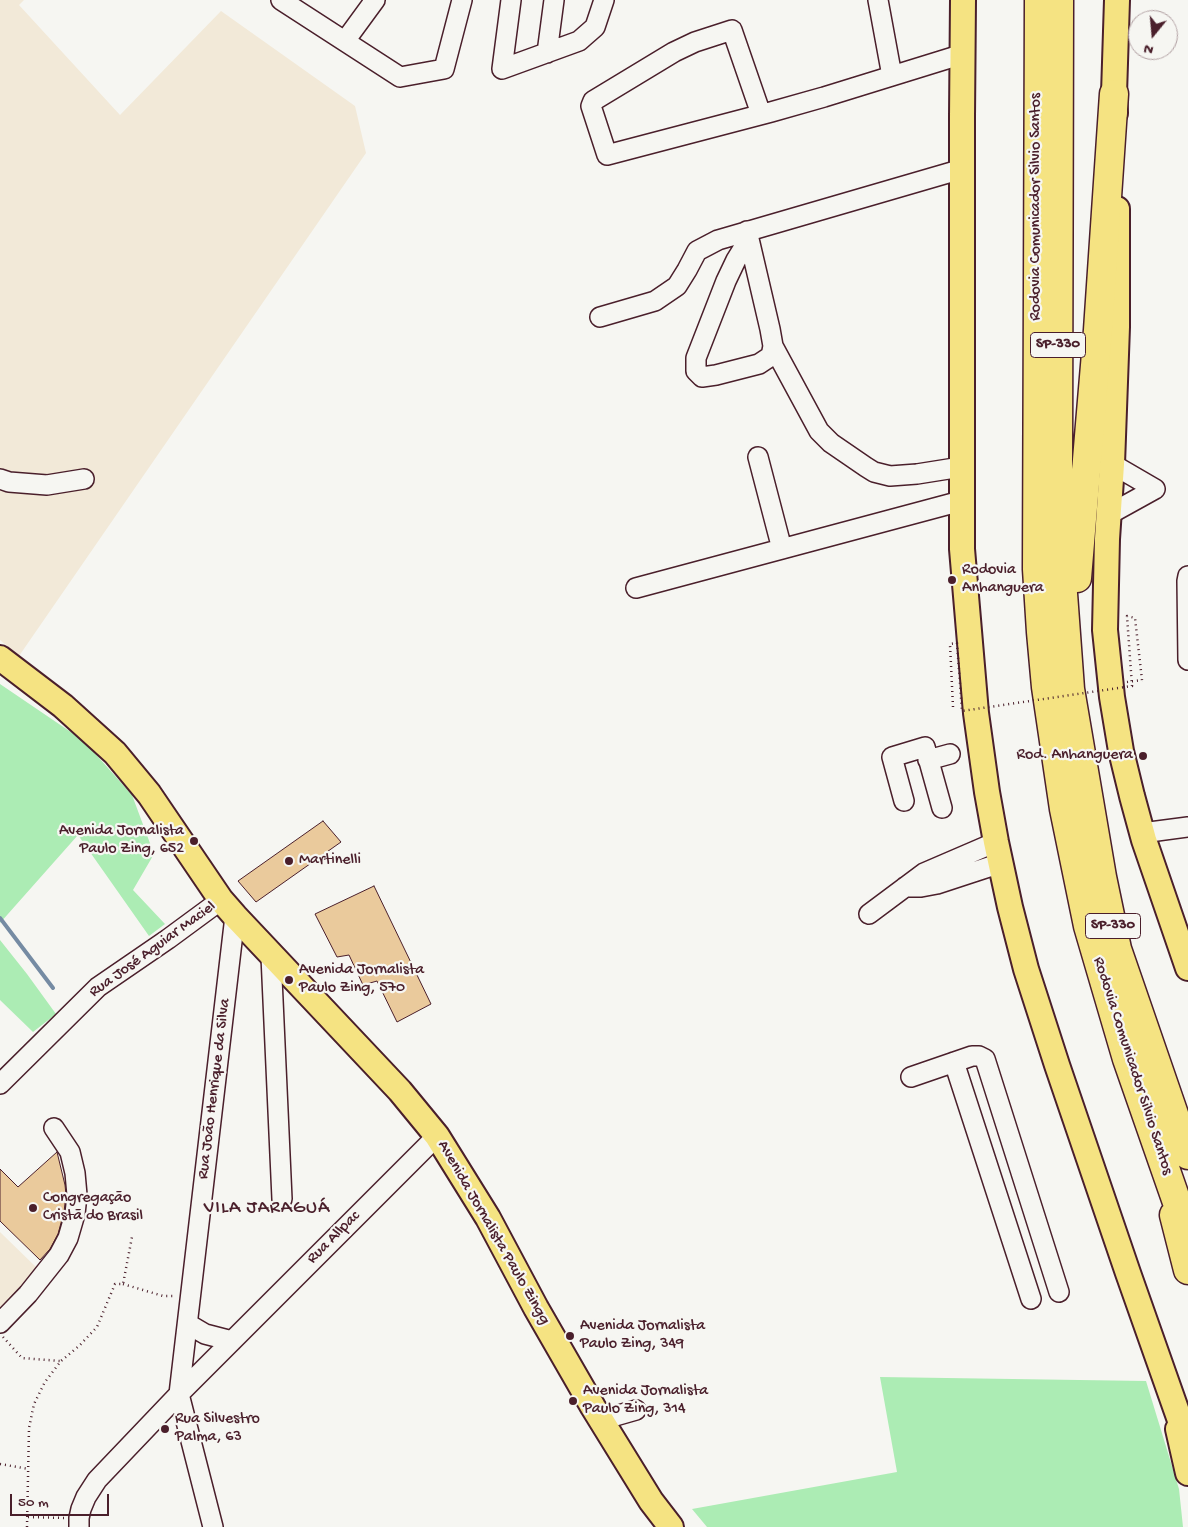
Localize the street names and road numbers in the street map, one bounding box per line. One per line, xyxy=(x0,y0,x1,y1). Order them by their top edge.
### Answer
street label: Rodovia Comunicador Silvio Santos xyxy=(1027,93,1047,321)
road number: SP-330 xyxy=(1030,332,1086,358)
street label: Rua José Aguiar Maciel xyxy=(86,898,220,1002)
road number: SP-330 xyxy=(1086,914,1140,938)
street label: Rodovia Comunicador Silvio Santos xyxy=(1088,955,1176,1177)
street label: Rua João Henrique da Silva xyxy=(194,998,236,1180)
street label: Avenida Jornalista Paulo Zingg xyxy=(432,1138,554,1328)
street label: Rua Allpac xyxy=(303,1207,365,1269)

